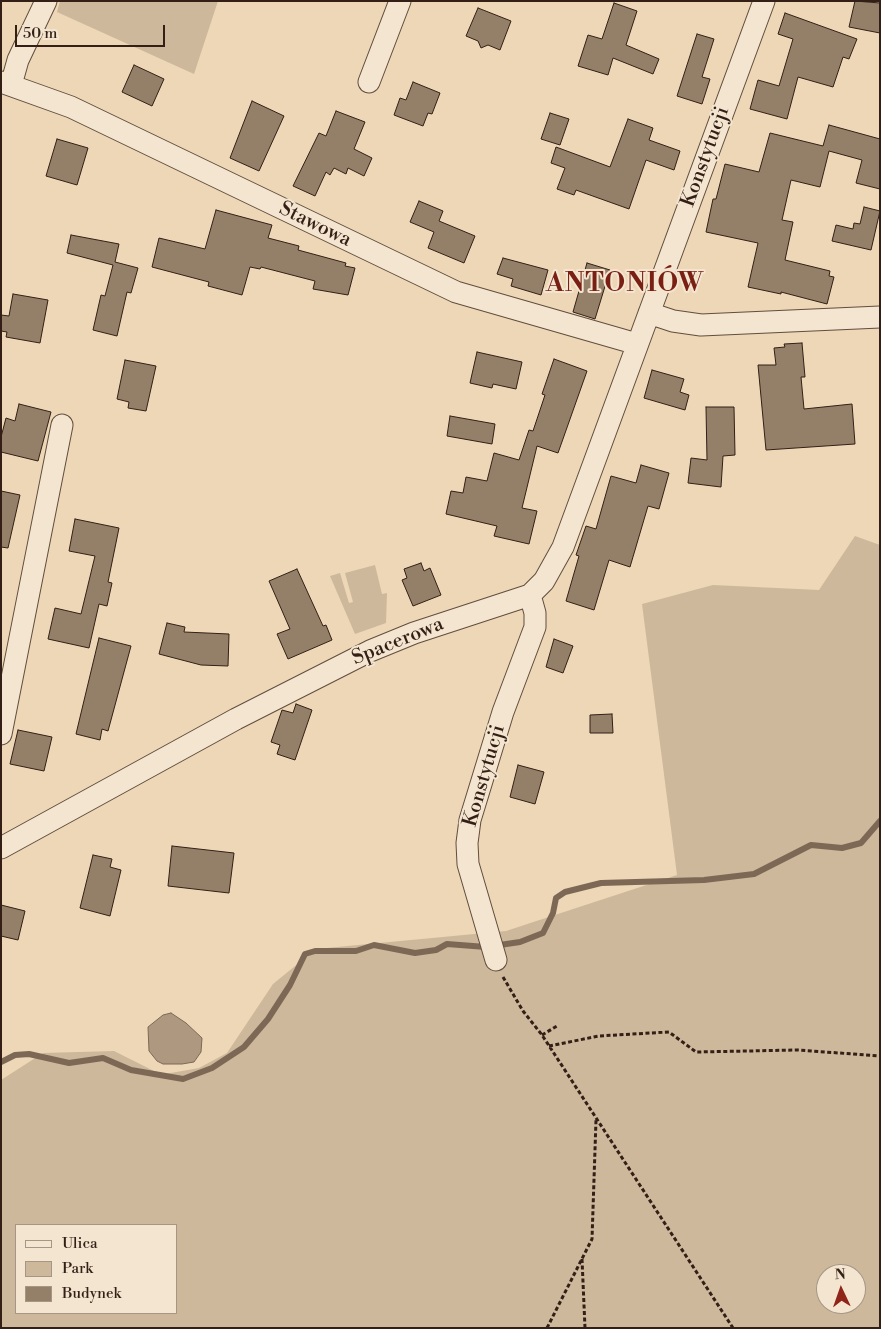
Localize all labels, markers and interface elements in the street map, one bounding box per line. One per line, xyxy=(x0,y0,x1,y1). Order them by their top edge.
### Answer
scale bar xyxy=(18,15,168,47)
text: 50 m xyxy=(23,24,57,43)
street label: Konstytucji xyxy=(677,104,735,210)
street label: Stawowa xyxy=(275,197,355,253)
district label: ANTONIÓW xyxy=(545,270,705,300)
street label: Spacerowa xyxy=(349,613,447,671)
street label: Konstytucji xyxy=(459,722,511,830)
legend xyxy=(15,1224,178,1314)
text: Ulica xyxy=(62,1234,98,1253)
text: Park xyxy=(62,1259,93,1278)
north arrow xyxy=(816,1264,866,1314)
text: N xyxy=(834,1266,846,1284)
text: Budynek xyxy=(62,1284,121,1303)

